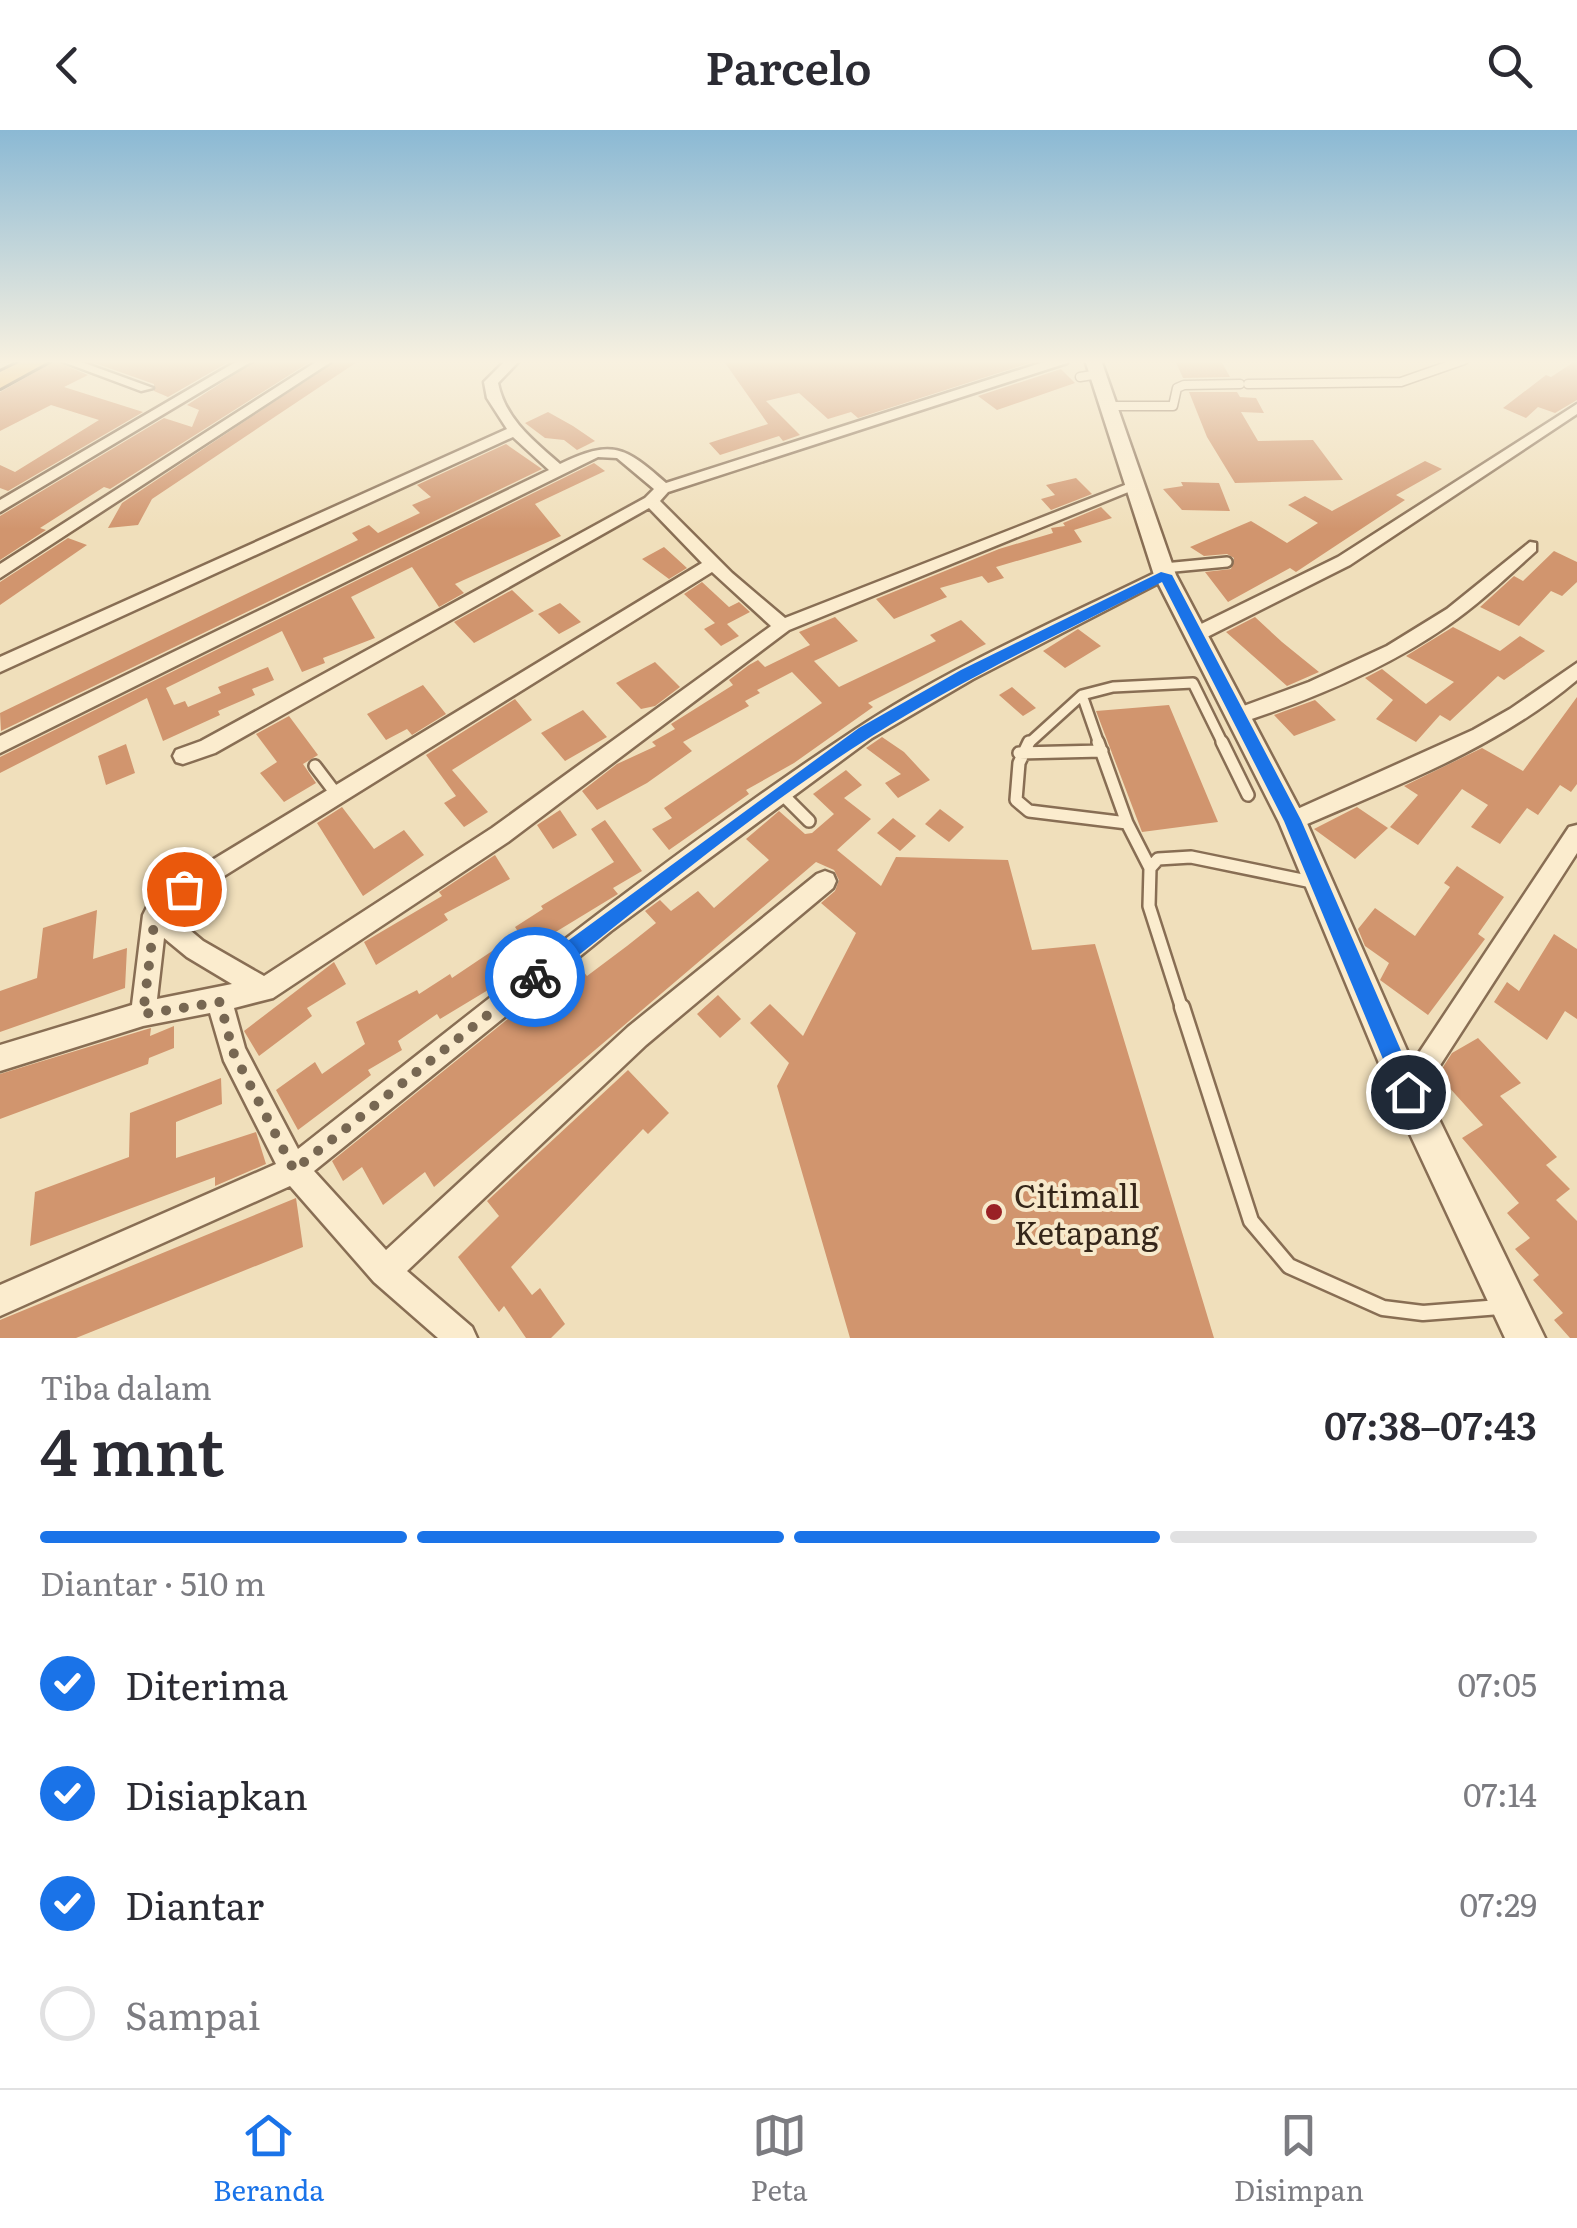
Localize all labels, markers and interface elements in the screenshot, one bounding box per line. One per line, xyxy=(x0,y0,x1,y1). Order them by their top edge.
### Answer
text: Parcelo xyxy=(705,32,872,99)
icon: back xyxy=(40,38,95,93)
icon: search xyxy=(1482,38,1537,93)
pin xyxy=(142,847,227,932)
icon: bag xyxy=(157,862,212,917)
courier xyxy=(485,927,585,1027)
icon: bike xyxy=(508,950,563,1005)
pin xyxy=(1366,1050,1451,1135)
icon: home xyxy=(1381,1065,1436,1120)
place label: Citimall Ketapang xyxy=(1014,1170,1159,1255)
marker: Citimall Ketapang xyxy=(983,1201,1005,1223)
text: Tiba dalam xyxy=(40,1362,212,1410)
text: 07:38–07:43 xyxy=(1324,1395,1537,1452)
text: 4 mnt xyxy=(40,1399,224,1496)
text: Diantar · 510 m xyxy=(40,1558,266,1606)
text: Diterima xyxy=(125,1655,288,1712)
icon: check xyxy=(40,1656,95,1711)
text: 07:05 xyxy=(1458,1659,1537,1707)
text: Disiapkan xyxy=(125,1765,308,1822)
icon: check xyxy=(40,1766,95,1821)
text: 07:14 xyxy=(1463,1769,1537,1817)
text: Diantar xyxy=(125,1875,264,1932)
icon: check xyxy=(40,1876,95,1931)
text: 07:29 xyxy=(1460,1879,1537,1927)
text: Sampai xyxy=(125,1985,261,2042)
tab: Beranda xyxy=(213,2108,324,2210)
tab: Peta xyxy=(751,2108,808,2210)
tab: Disimpan xyxy=(1234,2108,1364,2210)

